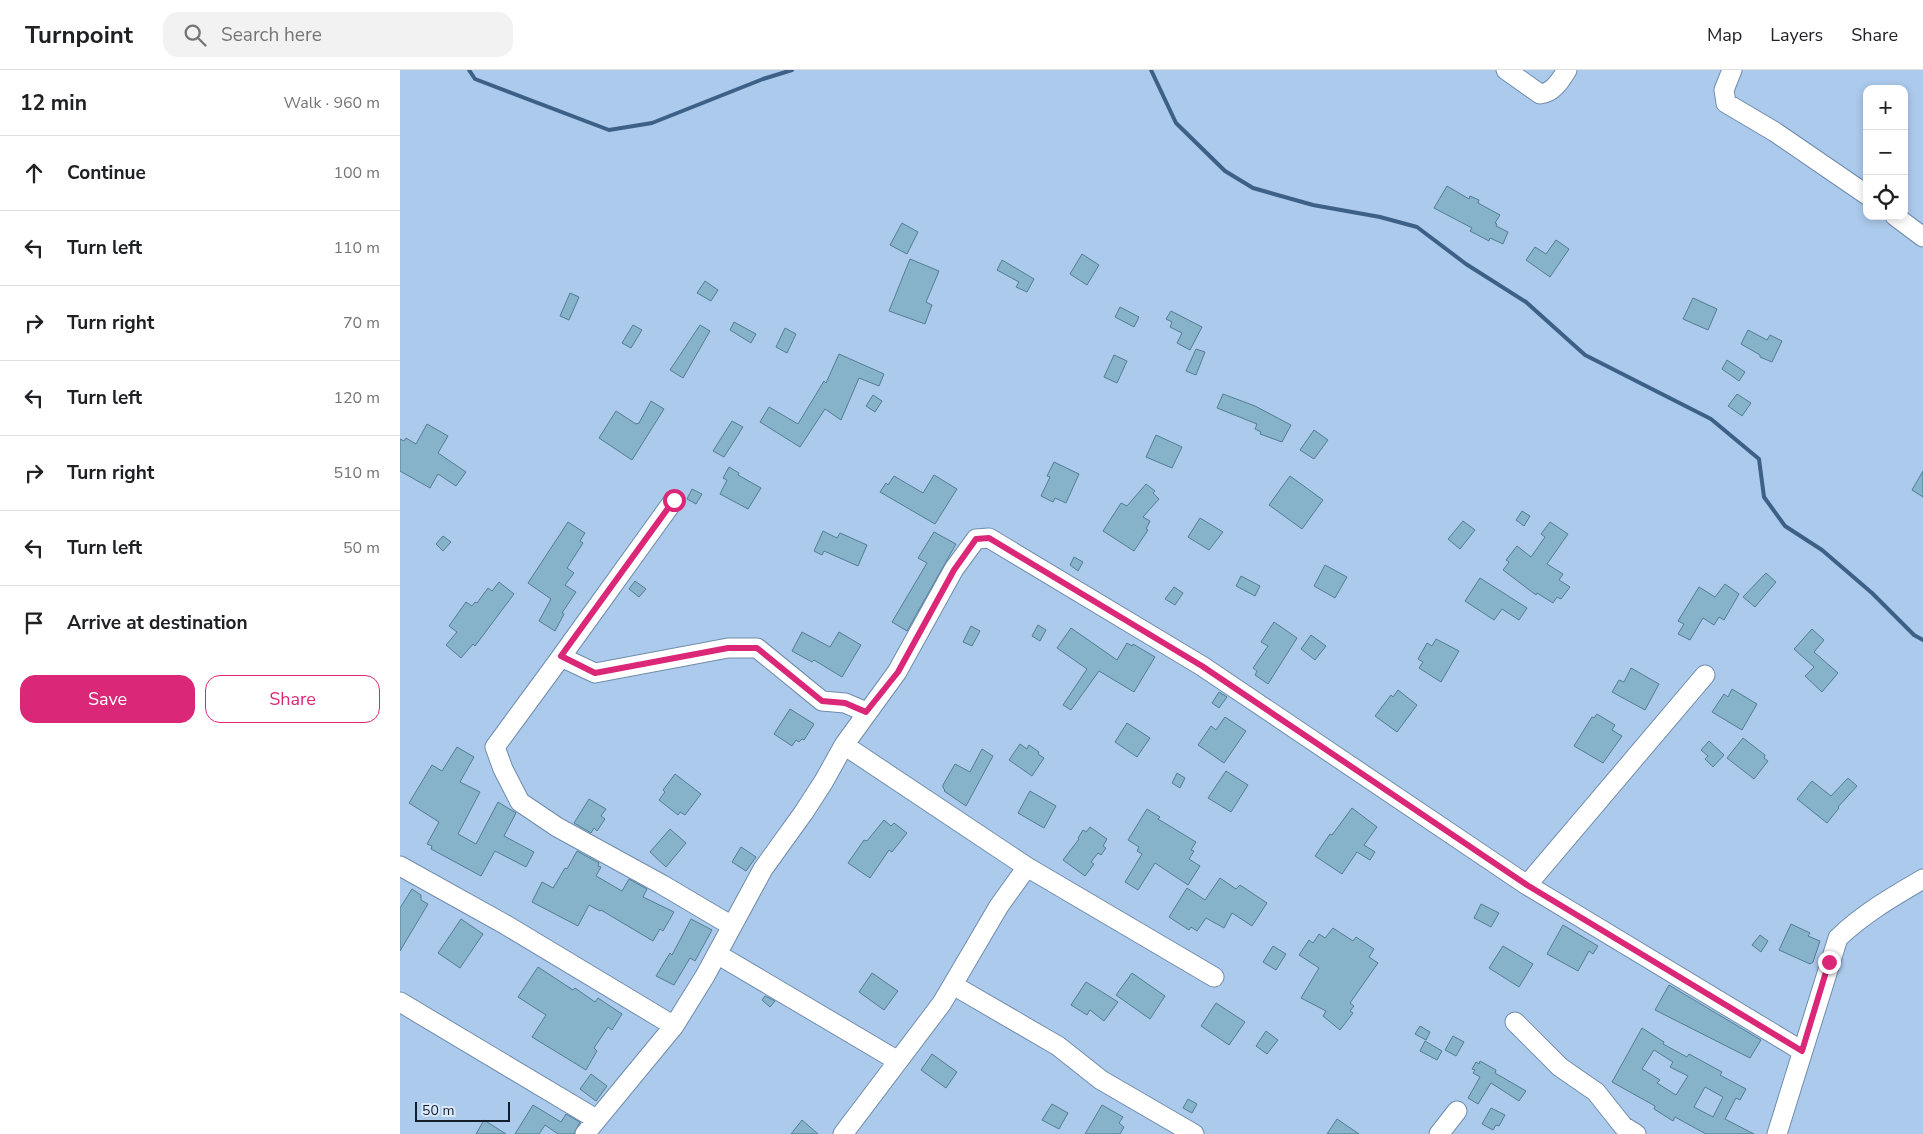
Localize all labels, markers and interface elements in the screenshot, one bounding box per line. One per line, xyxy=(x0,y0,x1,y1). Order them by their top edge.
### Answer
search box xyxy=(163,12,513,57)
text: Turnpoint xyxy=(25,19,133,51)
icon: search xyxy=(181,21,209,49)
text: Search here xyxy=(221,22,322,48)
text: Map xyxy=(1707,23,1742,47)
text: Layers xyxy=(1770,23,1823,47)
text: Share xyxy=(1851,23,1898,47)
map controls xyxy=(1863,85,1908,220)
button: + xyxy=(1863,85,1908,130)
text: 12 min xyxy=(20,89,87,117)
text: Walk · 960 m xyxy=(284,92,380,114)
button: − xyxy=(1863,130,1908,175)
icon: ahead xyxy=(20,159,48,187)
text: Continue xyxy=(67,160,146,186)
text: 100 m xyxy=(333,162,380,184)
button: locate xyxy=(1863,175,1908,220)
icon: left xyxy=(20,234,48,262)
text: Turn left xyxy=(67,235,142,261)
text: 110 m xyxy=(333,237,380,259)
icon: right xyxy=(20,309,48,337)
text: Turn right xyxy=(67,310,154,336)
text: 70 m xyxy=(343,312,380,334)
icon: left xyxy=(20,384,48,412)
text: Turn left xyxy=(67,385,142,411)
text: 120 m xyxy=(333,387,380,409)
icon: right xyxy=(20,459,48,487)
text: Turn right xyxy=(67,460,154,486)
text: 510 m xyxy=(333,462,380,484)
route start xyxy=(663,489,686,512)
icon: left xyxy=(20,534,48,562)
text: Turn left xyxy=(67,535,142,561)
text: 50 m xyxy=(343,537,380,559)
icon: arrive xyxy=(20,609,48,637)
text: Arrive at destination xyxy=(67,610,248,636)
button: Save xyxy=(20,675,195,723)
button: Share xyxy=(205,675,380,723)
route end xyxy=(1818,951,1841,974)
scale bar xyxy=(415,1099,510,1122)
text: 50 m xyxy=(422,1101,454,1120)

